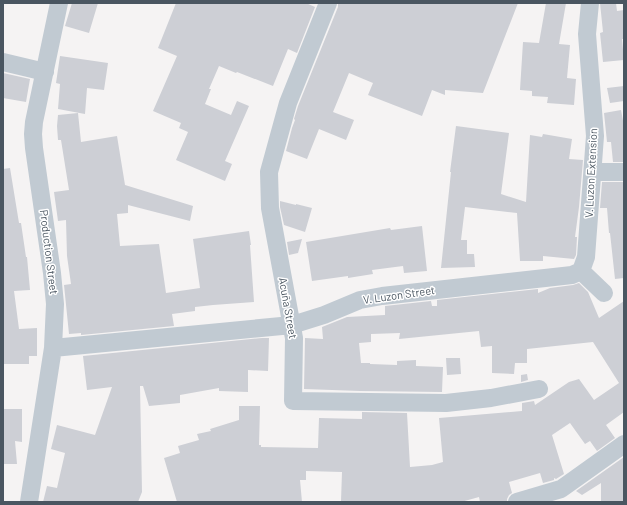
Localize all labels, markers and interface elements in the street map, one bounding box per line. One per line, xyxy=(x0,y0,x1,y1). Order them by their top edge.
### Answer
street label: V. Luzon Extension xyxy=(582,128,599,218)
street label: Production Street xyxy=(38,209,61,295)
street label: Acuña Street xyxy=(277,276,300,340)
street label: V. Luzon Street xyxy=(362,283,436,306)

